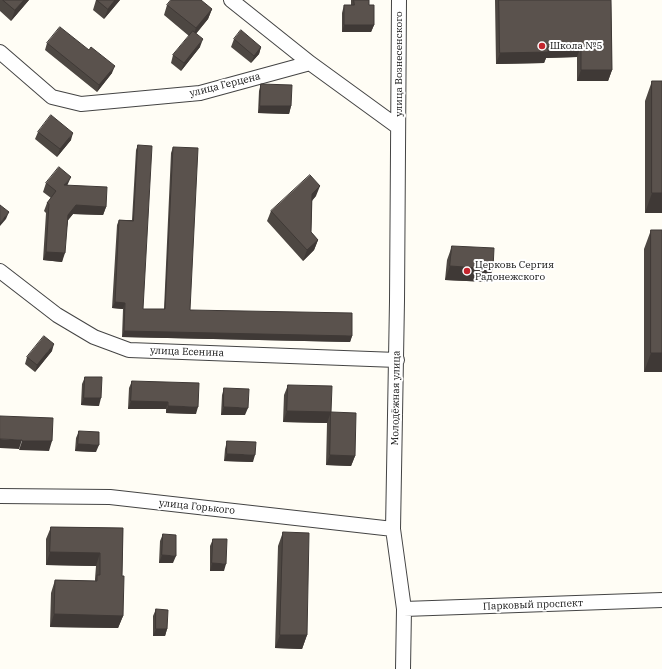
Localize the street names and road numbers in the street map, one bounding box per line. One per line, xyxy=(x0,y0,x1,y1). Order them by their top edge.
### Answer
street label: улица Вознесенского xyxy=(393,11,405,117)
street label: улица Герцена xyxy=(188,70,262,100)
street label: улица Есенина xyxy=(150,345,224,359)
street label: Молодёжная улица xyxy=(389,350,403,446)
street label: улица Горького xyxy=(159,497,235,517)
street label: Парковый проспект xyxy=(483,597,583,613)

